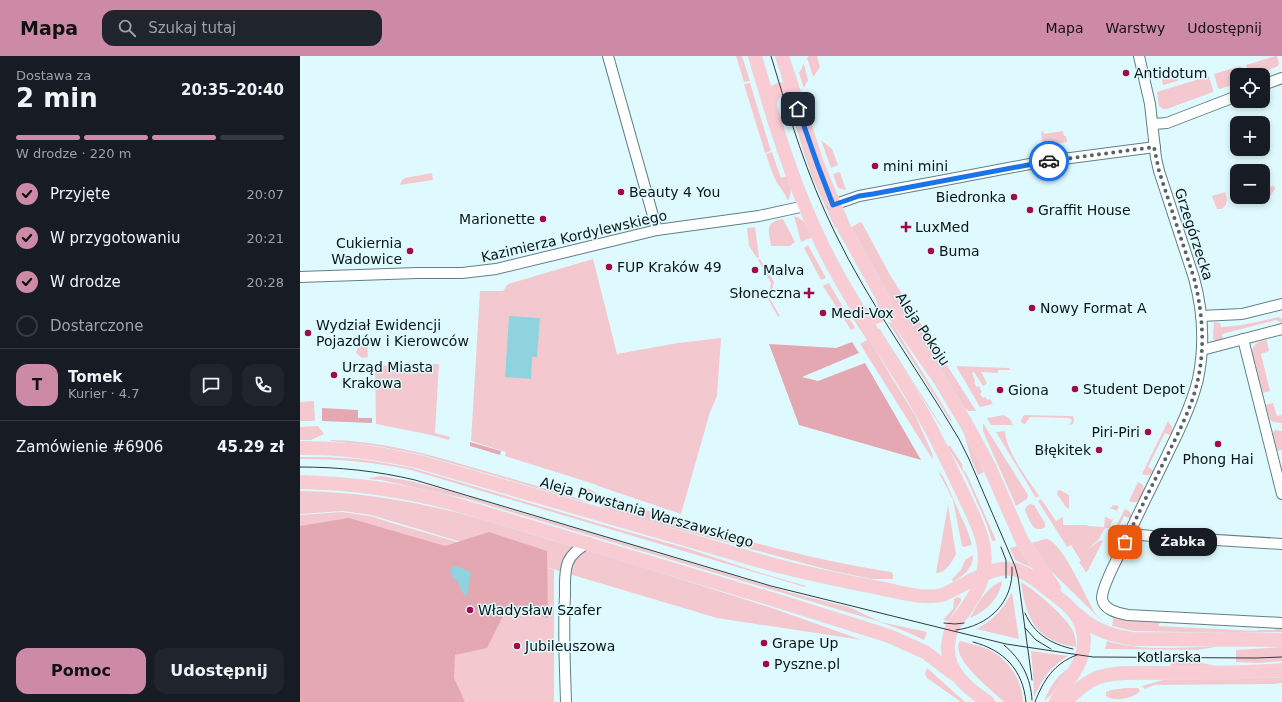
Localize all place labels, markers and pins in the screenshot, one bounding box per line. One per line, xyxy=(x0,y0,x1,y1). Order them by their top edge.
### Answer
place label: Antidotum xyxy=(1134,65,1207,81)
marker: Antidotum xyxy=(1121,68,1131,78)
pin xyxy=(781,92,815,126)
place label: mini mini xyxy=(883,158,948,174)
marker: mini mini xyxy=(870,161,880,171)
place label: Beauty 4 You xyxy=(629,184,720,200)
marker: Beauty 4 You xyxy=(616,187,626,197)
place label: Biedronka xyxy=(936,189,1006,205)
marker: Biedronka xyxy=(1009,192,1019,202)
place label: Graffit House xyxy=(1038,202,1131,218)
marker: Graffit House xyxy=(1025,205,1035,215)
place label: Marionette xyxy=(459,211,535,227)
marker: Marionette xyxy=(538,214,548,224)
place label: LuxMed xyxy=(915,219,969,235)
marker: LuxMed xyxy=(900,221,912,233)
place label: Cukiernia Wadowice xyxy=(331,235,402,267)
place label: Buma xyxy=(939,243,980,259)
marker: Cukiernia Wadowice xyxy=(405,246,415,256)
marker: Buma xyxy=(926,246,936,256)
place label: FUP Kraków 49 xyxy=(617,259,722,275)
marker: FUP Kraków 49 xyxy=(604,262,614,272)
place label: Malva xyxy=(763,262,804,278)
marker: Malva xyxy=(750,265,760,275)
place label: Słoneczna xyxy=(730,285,801,301)
marker: Słoneczna xyxy=(804,288,814,298)
place label: Nowy Format A xyxy=(1040,300,1147,316)
marker: Nowy Format A xyxy=(1027,303,1037,313)
place label: Medi-Vox xyxy=(831,305,894,321)
marker: Medi-Vox xyxy=(818,308,828,318)
place label: Wydział Ewidencji Pojazdów i Kierowców xyxy=(316,317,469,349)
marker: Wydział Ewidencji Pojazdów i Kierowców xyxy=(303,328,313,338)
place label: Urząd Miasta Krakowa xyxy=(342,359,433,391)
marker: Urząd Miasta Krakowa xyxy=(329,370,339,380)
place label: Student Depot xyxy=(1083,381,1185,397)
place label: Giona xyxy=(1008,382,1049,398)
marker: Student Depot xyxy=(1070,384,1080,394)
marker: Giona xyxy=(995,385,1005,395)
place label: Piri-Piri xyxy=(1092,424,1140,440)
marker: Piri-Piri xyxy=(1143,427,1153,437)
marker: Phong Hai xyxy=(1213,439,1223,449)
place label: Błękitek xyxy=(1035,442,1092,458)
marker: Błękitek xyxy=(1094,445,1104,455)
place label: Phong Hai xyxy=(1182,451,1254,467)
pin xyxy=(1108,525,1142,559)
callout: Żabka xyxy=(1149,528,1217,556)
place label: Władysław Szafer xyxy=(478,602,602,618)
marker: Władysław Szafer xyxy=(465,605,475,615)
place label: Grape Up xyxy=(772,635,838,651)
place label: Jubileuszowa xyxy=(524,638,615,654)
marker: Grape Up xyxy=(759,638,769,648)
marker: Jubileuszowa xyxy=(512,641,522,651)
place label: Pyszne.pl xyxy=(774,656,840,672)
marker: Pyszne.pl xyxy=(761,659,771,669)

